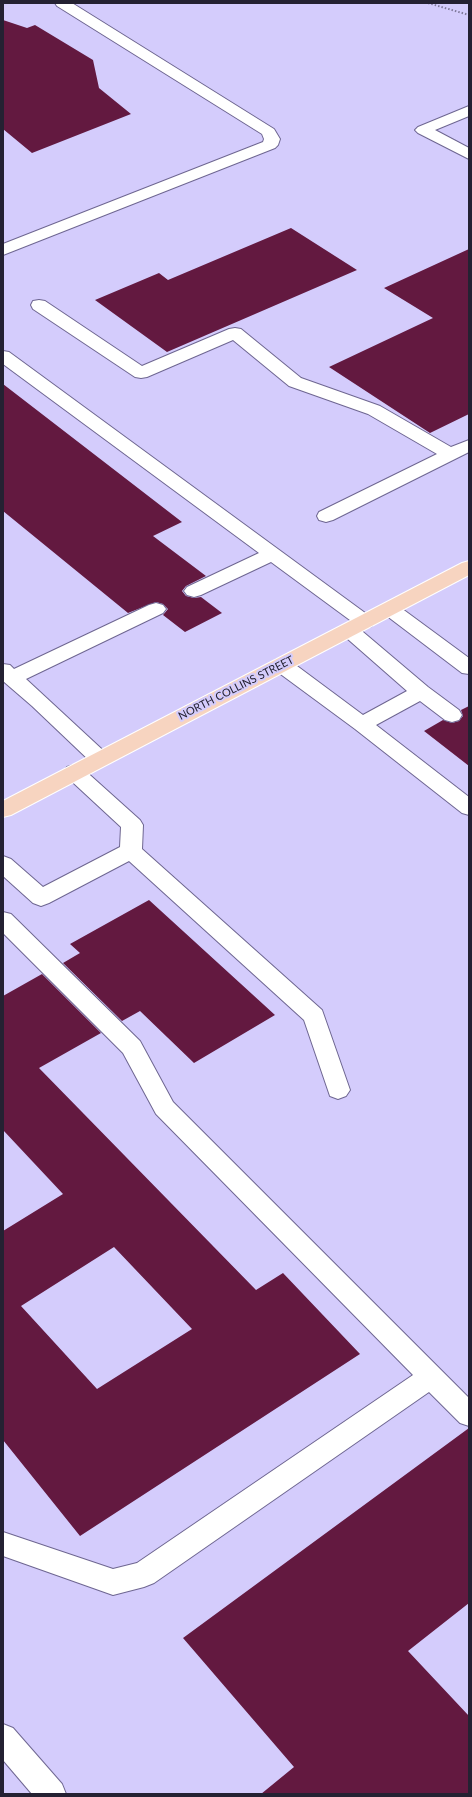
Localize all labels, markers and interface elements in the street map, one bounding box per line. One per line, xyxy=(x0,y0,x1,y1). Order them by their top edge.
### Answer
street label: NORTH COLLINS STREET xyxy=(176,653,296,723)

